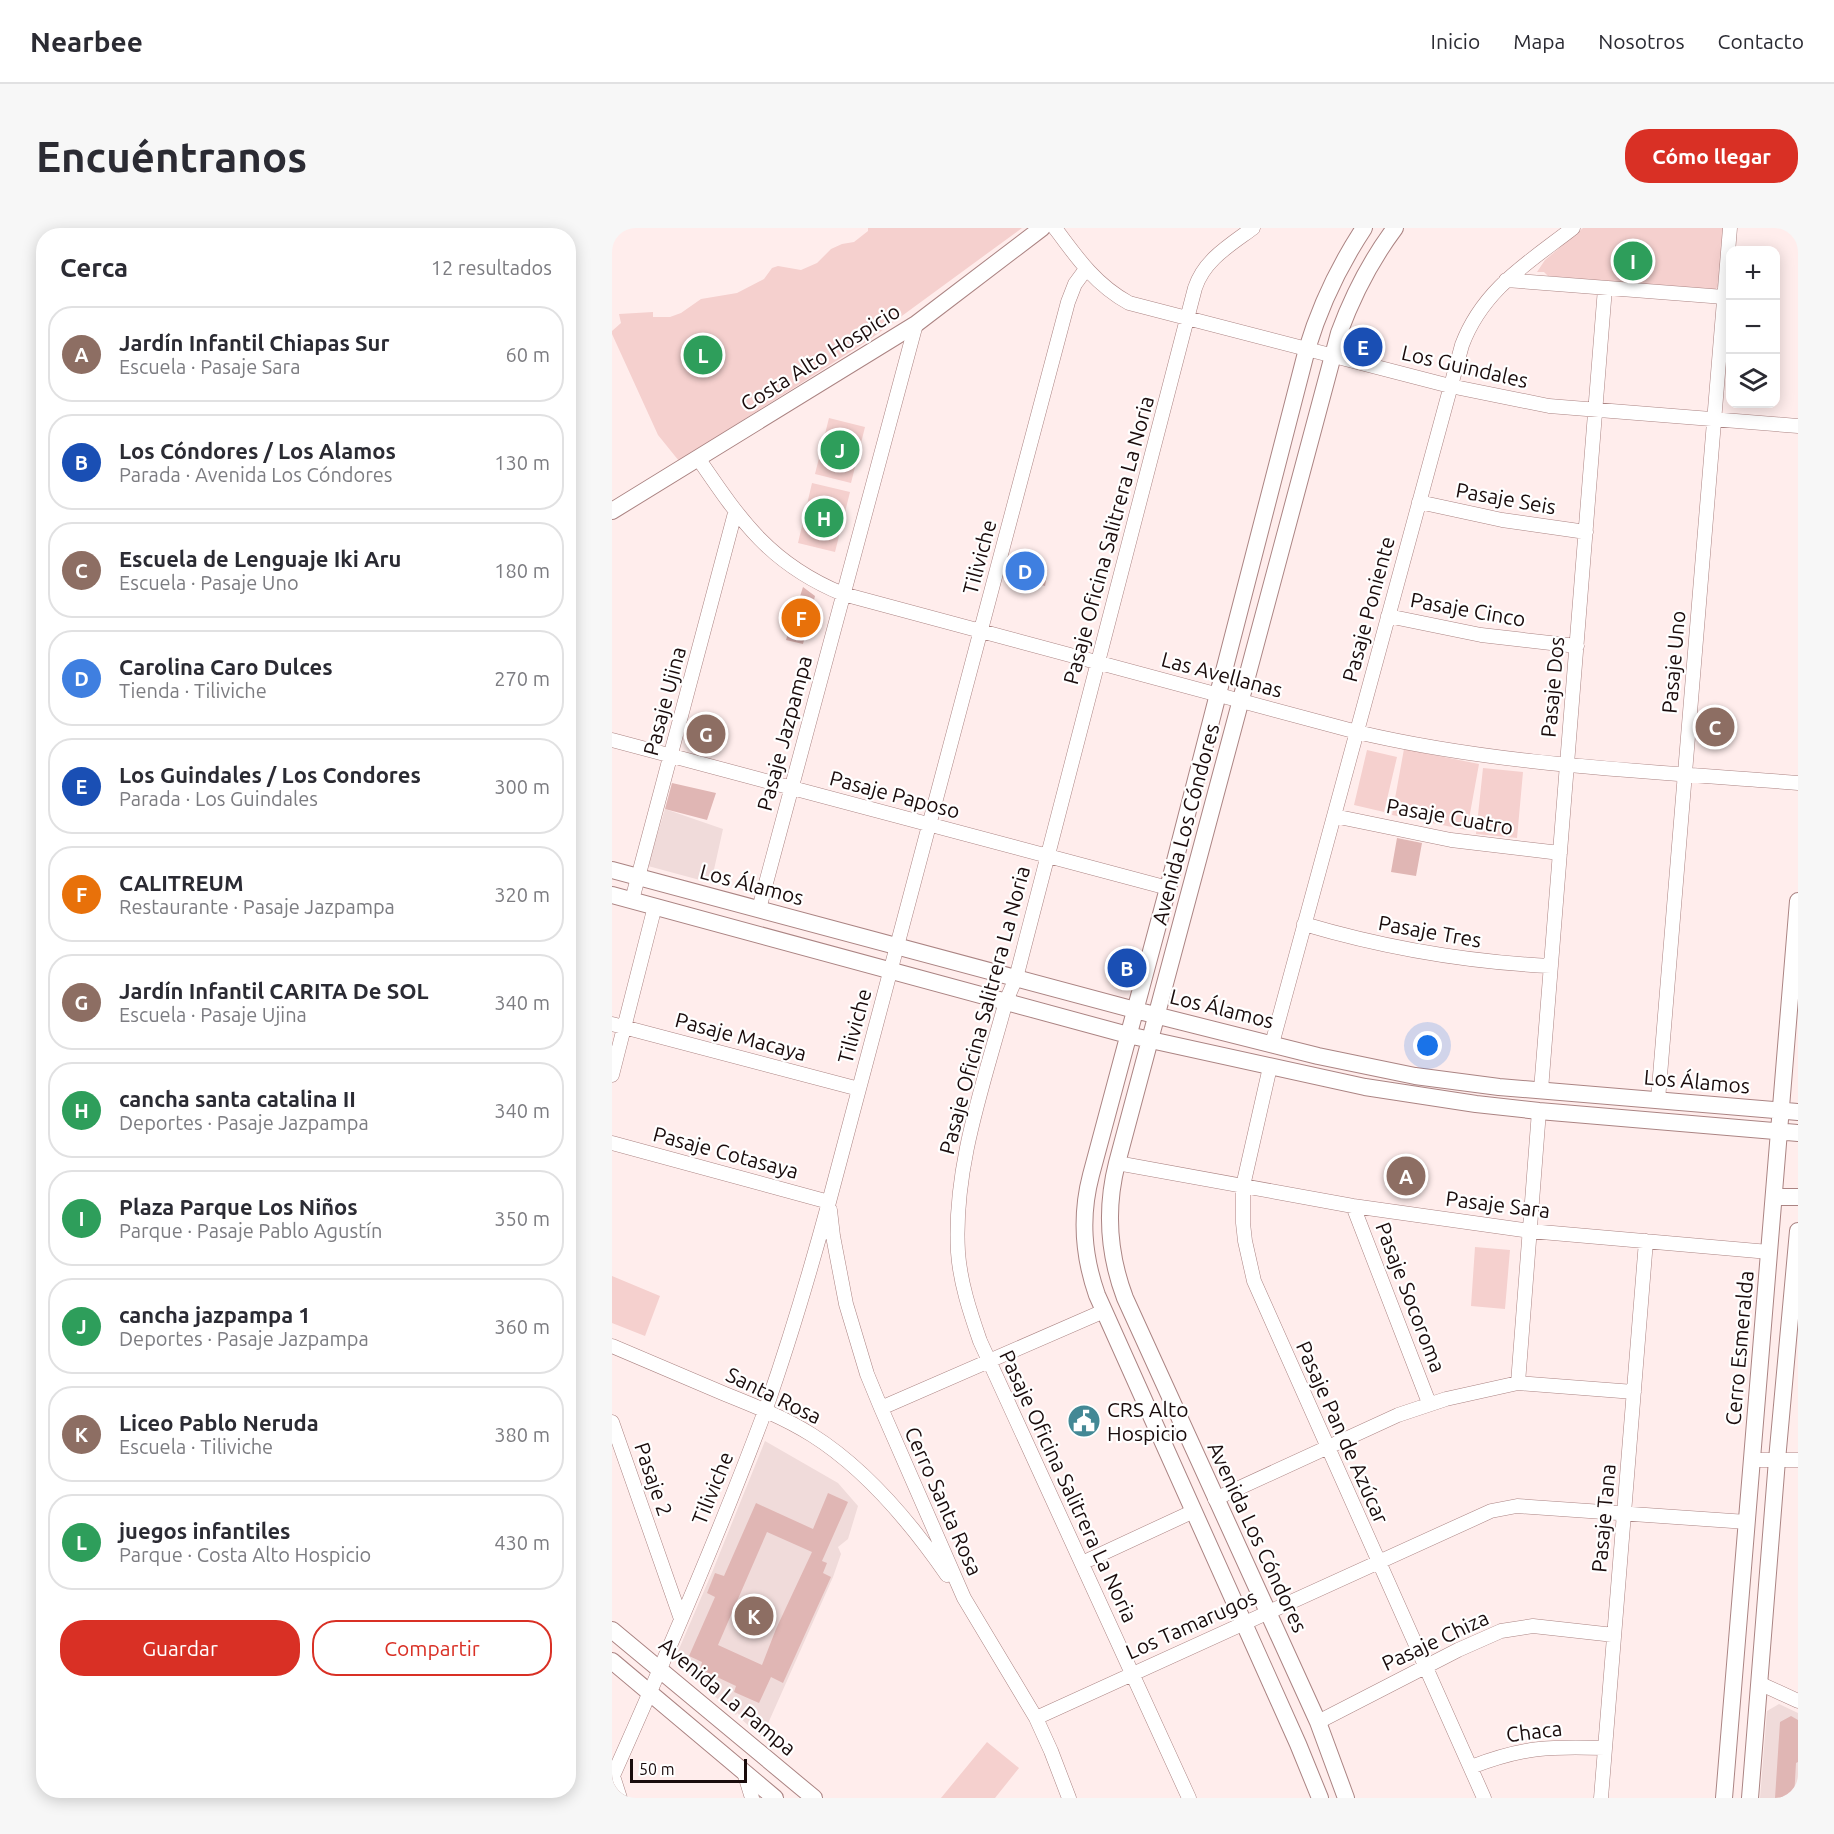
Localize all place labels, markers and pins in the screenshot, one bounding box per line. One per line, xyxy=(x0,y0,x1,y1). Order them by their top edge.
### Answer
pin: I xyxy=(1614,238,1652,284)
pin: E xyxy=(1344,324,1383,370)
pin: L xyxy=(684,332,722,378)
pin: J xyxy=(820,428,860,472)
pin: H xyxy=(804,496,844,540)
pin: D xyxy=(1006,548,1044,594)
pin: F xyxy=(782,596,820,640)
pin: C xyxy=(1696,704,1734,750)
pin: G xyxy=(686,712,725,756)
pin: B xyxy=(1108,946,1146,990)
pin: A xyxy=(1386,1154,1426,1198)
place label: CRS Alto Hospicio xyxy=(1107,1397,1188,1445)
public building icon: CRS Alto Hospicio xyxy=(1066,1403,1102,1439)
pin: K xyxy=(734,1594,774,1638)

